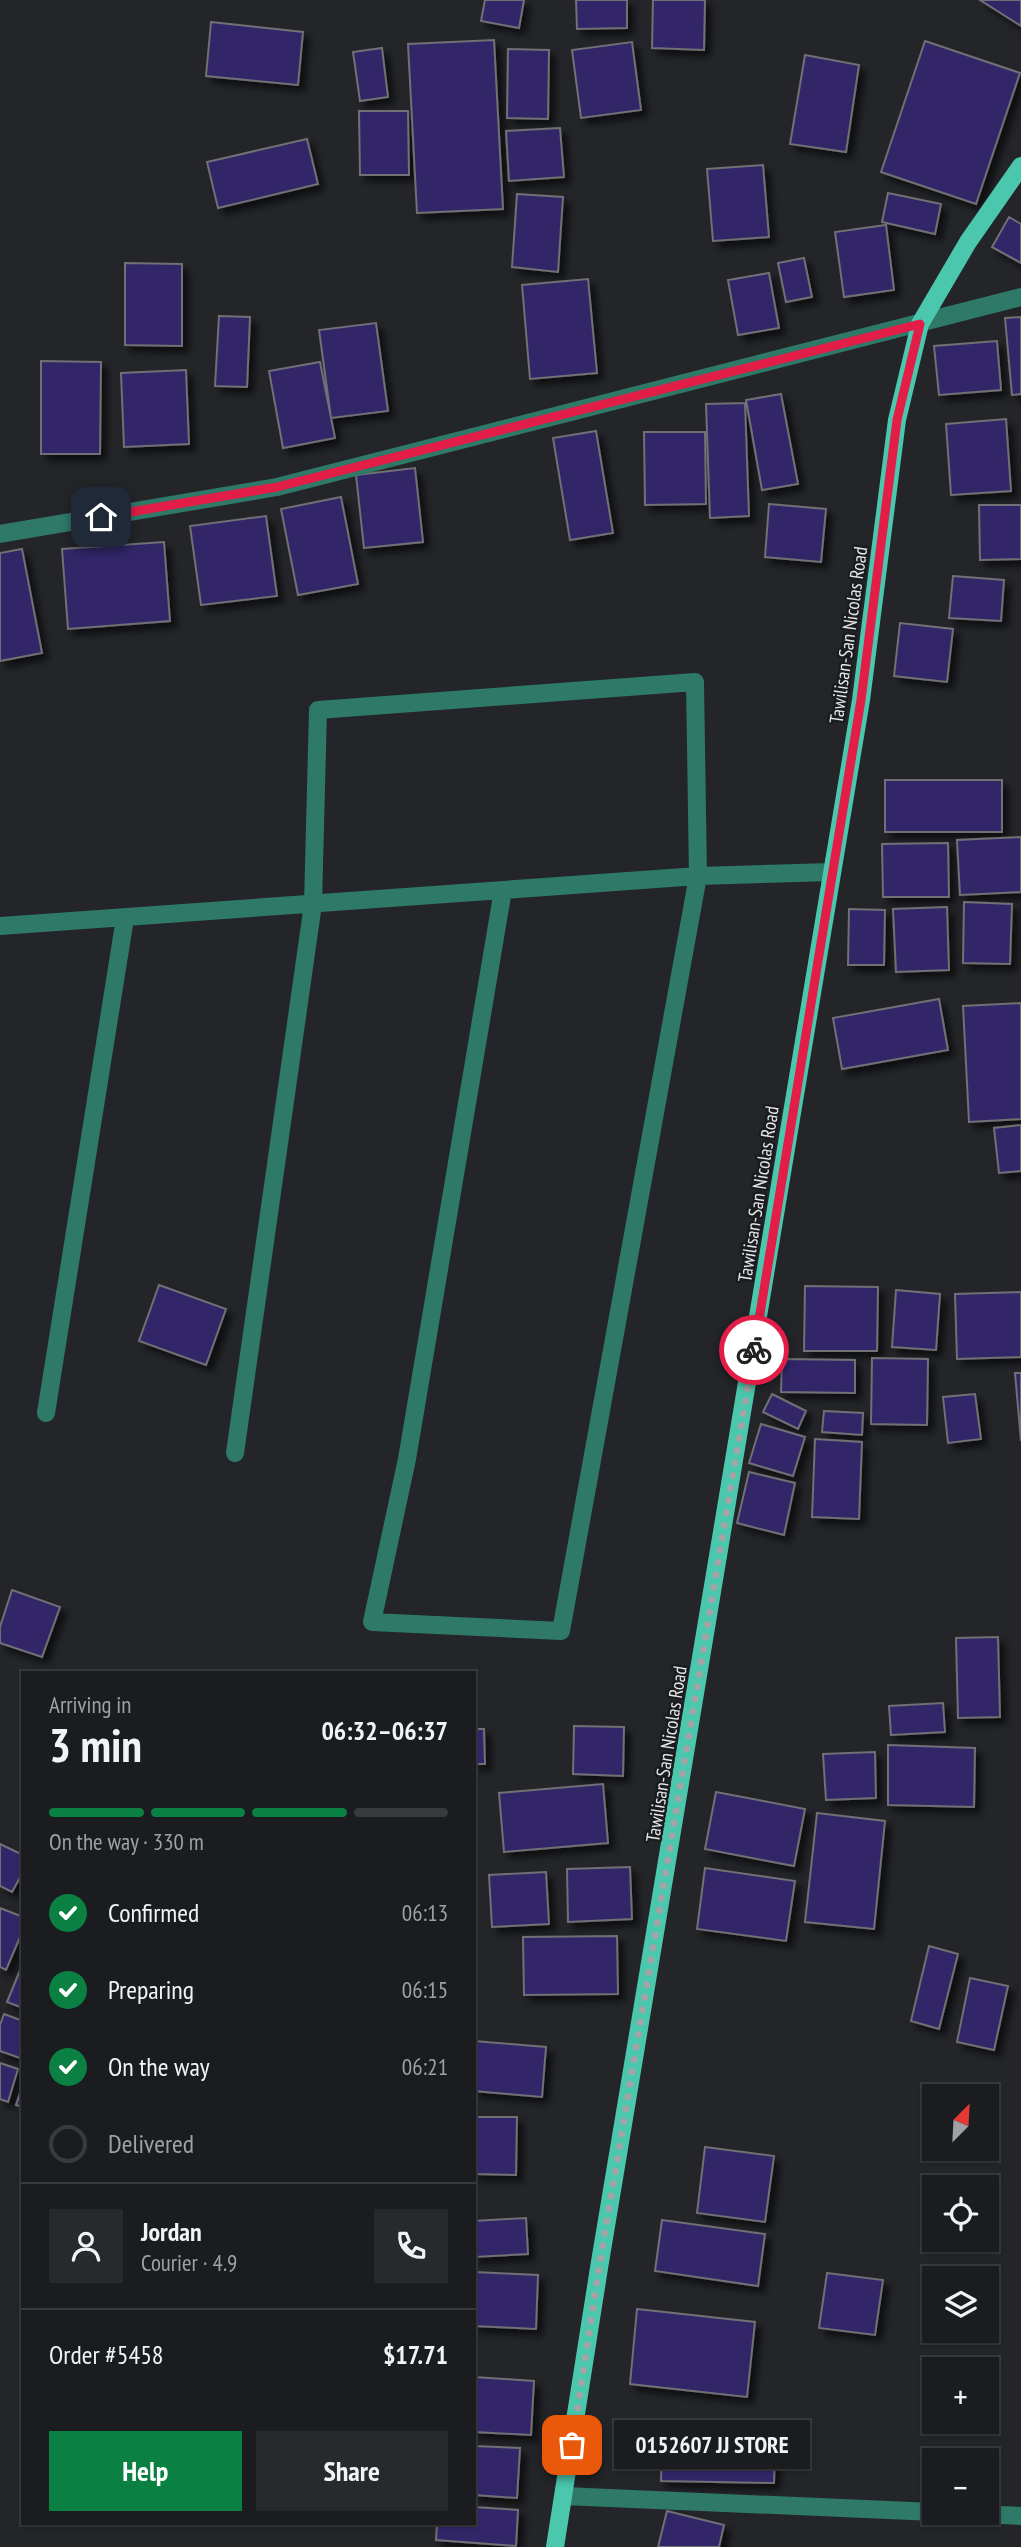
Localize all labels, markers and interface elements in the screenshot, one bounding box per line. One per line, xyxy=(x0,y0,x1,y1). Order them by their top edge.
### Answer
pin xyxy=(71,487,131,547)
icon: home xyxy=(82,498,120,536)
street label: Tawilisan-San Nicolas Road xyxy=(824,545,872,725)
street label: Tawilisan-San Nicolas Road xyxy=(732,1104,784,1284)
courier xyxy=(719,1315,789,1385)
icon: bike xyxy=(735,1331,773,1369)
street label: Tawilisan-San Nicolas Road xyxy=(640,1664,692,1844)
text: Arriving in xyxy=(49,1690,131,1719)
text: 06:32–06:37 xyxy=(321,1714,448,1747)
text: 3 min xyxy=(49,1715,142,1775)
text: On the way · 330 m xyxy=(49,1827,204,1856)
icon: check xyxy=(49,1894,87,1932)
text: Confirmed xyxy=(108,1896,199,1929)
text: 06:13 xyxy=(402,1898,448,1927)
icon: check xyxy=(49,1971,87,2009)
text: Preparing xyxy=(108,1973,194,2006)
text: 06:15 xyxy=(402,1975,448,2004)
icon: check xyxy=(49,2048,87,2086)
text: On the way xyxy=(108,2050,210,2083)
text: 06:21 xyxy=(402,2052,448,2081)
north arrow xyxy=(922,2084,999,2161)
map controls xyxy=(922,2084,999,2525)
text: Delivered xyxy=(108,2127,194,2160)
button: locate xyxy=(922,2175,999,2252)
button: person xyxy=(49,2209,123,2283)
button: phone xyxy=(374,2209,448,2283)
text: Jordan xyxy=(141,2215,202,2248)
text: Courier · 4.9 xyxy=(141,2248,237,2277)
button: layers xyxy=(922,2266,999,2343)
text: Order #5458 xyxy=(49,2338,164,2371)
text: $17.71 xyxy=(383,2338,448,2371)
button: + xyxy=(922,2357,999,2434)
pin xyxy=(542,2415,602,2475)
callout: 0152607 JJ STORE xyxy=(614,2420,810,2470)
icon: bag xyxy=(553,2426,591,2464)
text: 0152607 JJ STORE xyxy=(635,2430,789,2459)
button: Help xyxy=(49,2431,242,2511)
button: Share xyxy=(256,2431,448,2511)
button: − xyxy=(922,2448,999,2525)

